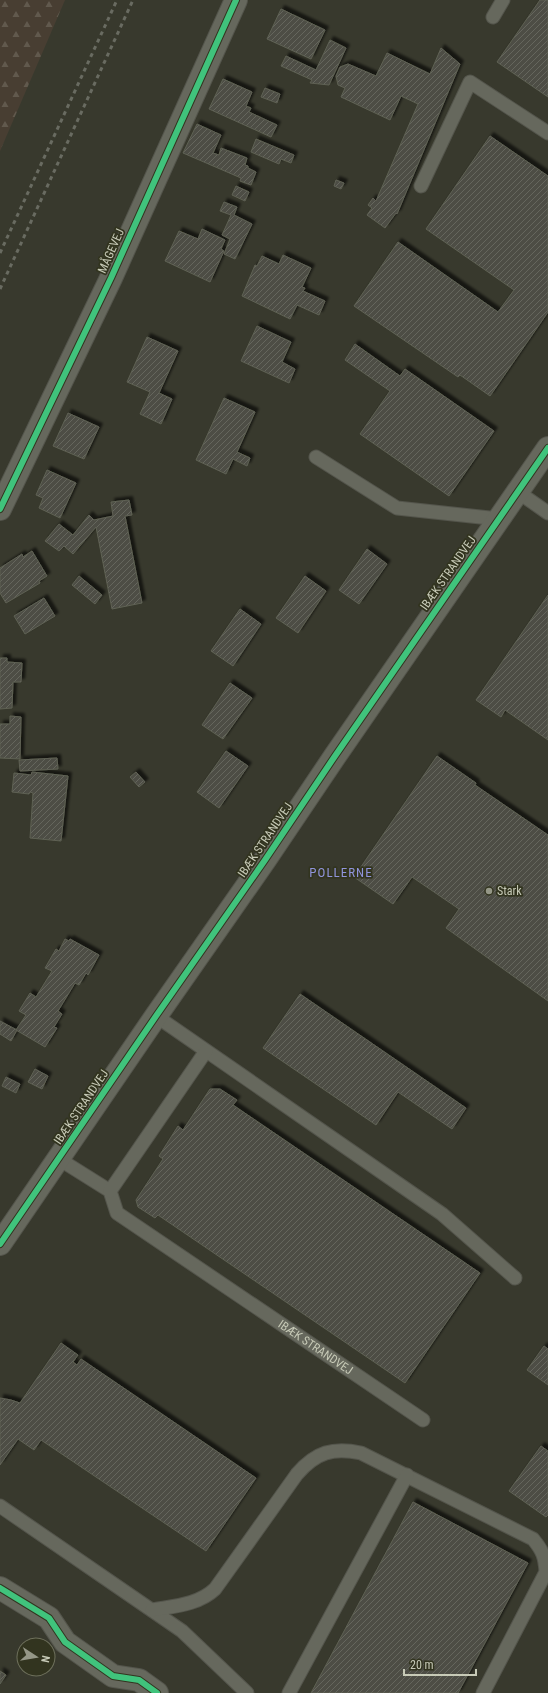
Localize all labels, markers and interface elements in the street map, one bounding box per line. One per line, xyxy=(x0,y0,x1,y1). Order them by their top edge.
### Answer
street label: MÅGEVEJ xyxy=(93,226,127,276)
street label: IBÆK STRANDVEJ xyxy=(417,533,479,613)
street label: IBÆK STRANDVEJ xyxy=(235,800,295,880)
district label: POLLERNE xyxy=(309,865,373,880)
place label: Stark xyxy=(497,884,522,898)
marker: Stark xyxy=(484,886,494,896)
street label: IBÆK STRANDVEJ xyxy=(51,1067,111,1147)
street label: IBÆK STRANDVEJ xyxy=(276,1317,356,1378)
north arrow xyxy=(16,1637,56,1677)
scale bar xyxy=(404,1651,476,1677)
text: N xyxy=(38,1654,52,1664)
text: 20 m xyxy=(410,1658,434,1672)

